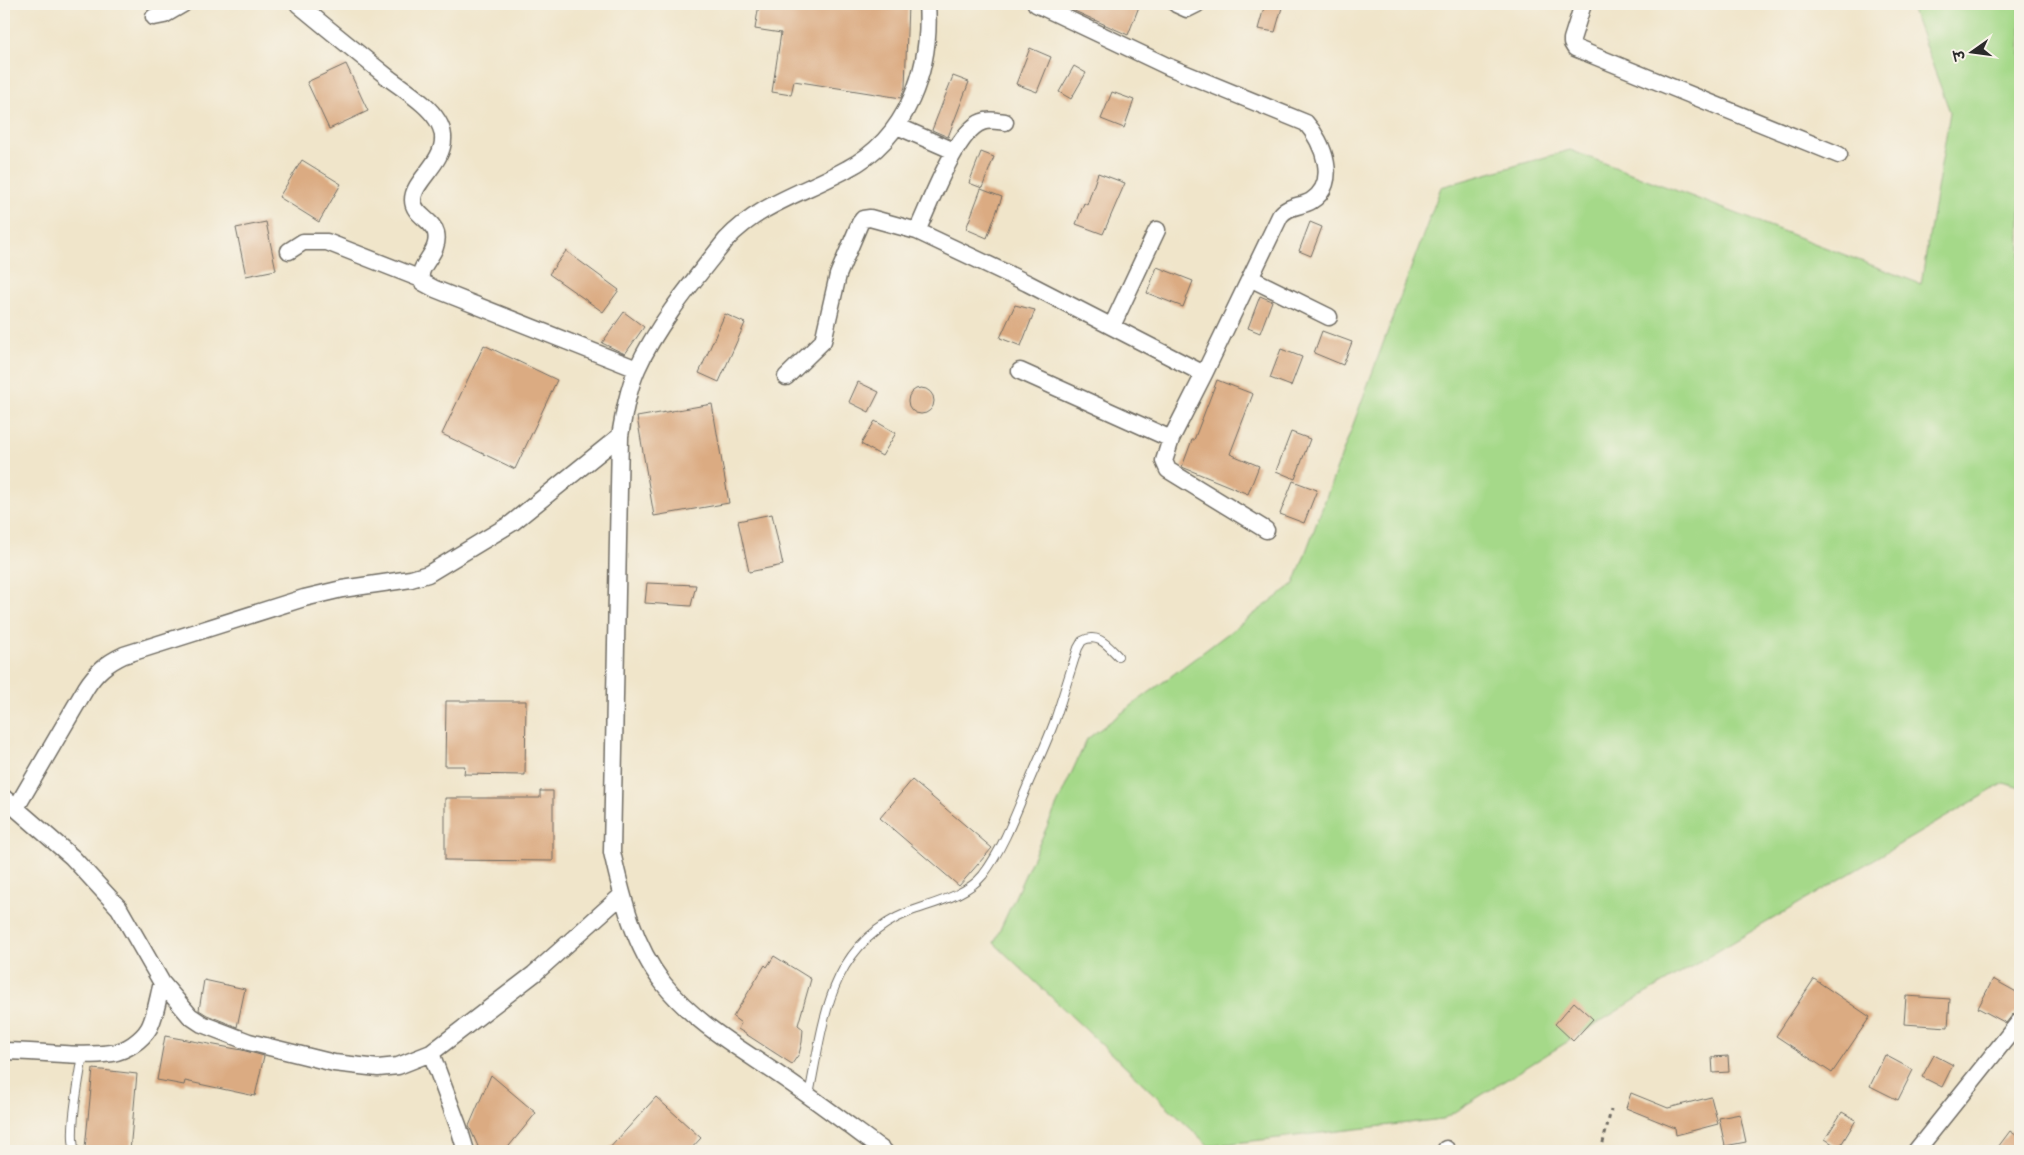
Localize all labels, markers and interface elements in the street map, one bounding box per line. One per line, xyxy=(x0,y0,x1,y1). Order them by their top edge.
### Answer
north arrow xyxy=(1946,28,1996,78)
text: उ xyxy=(1950,47,1970,64)

